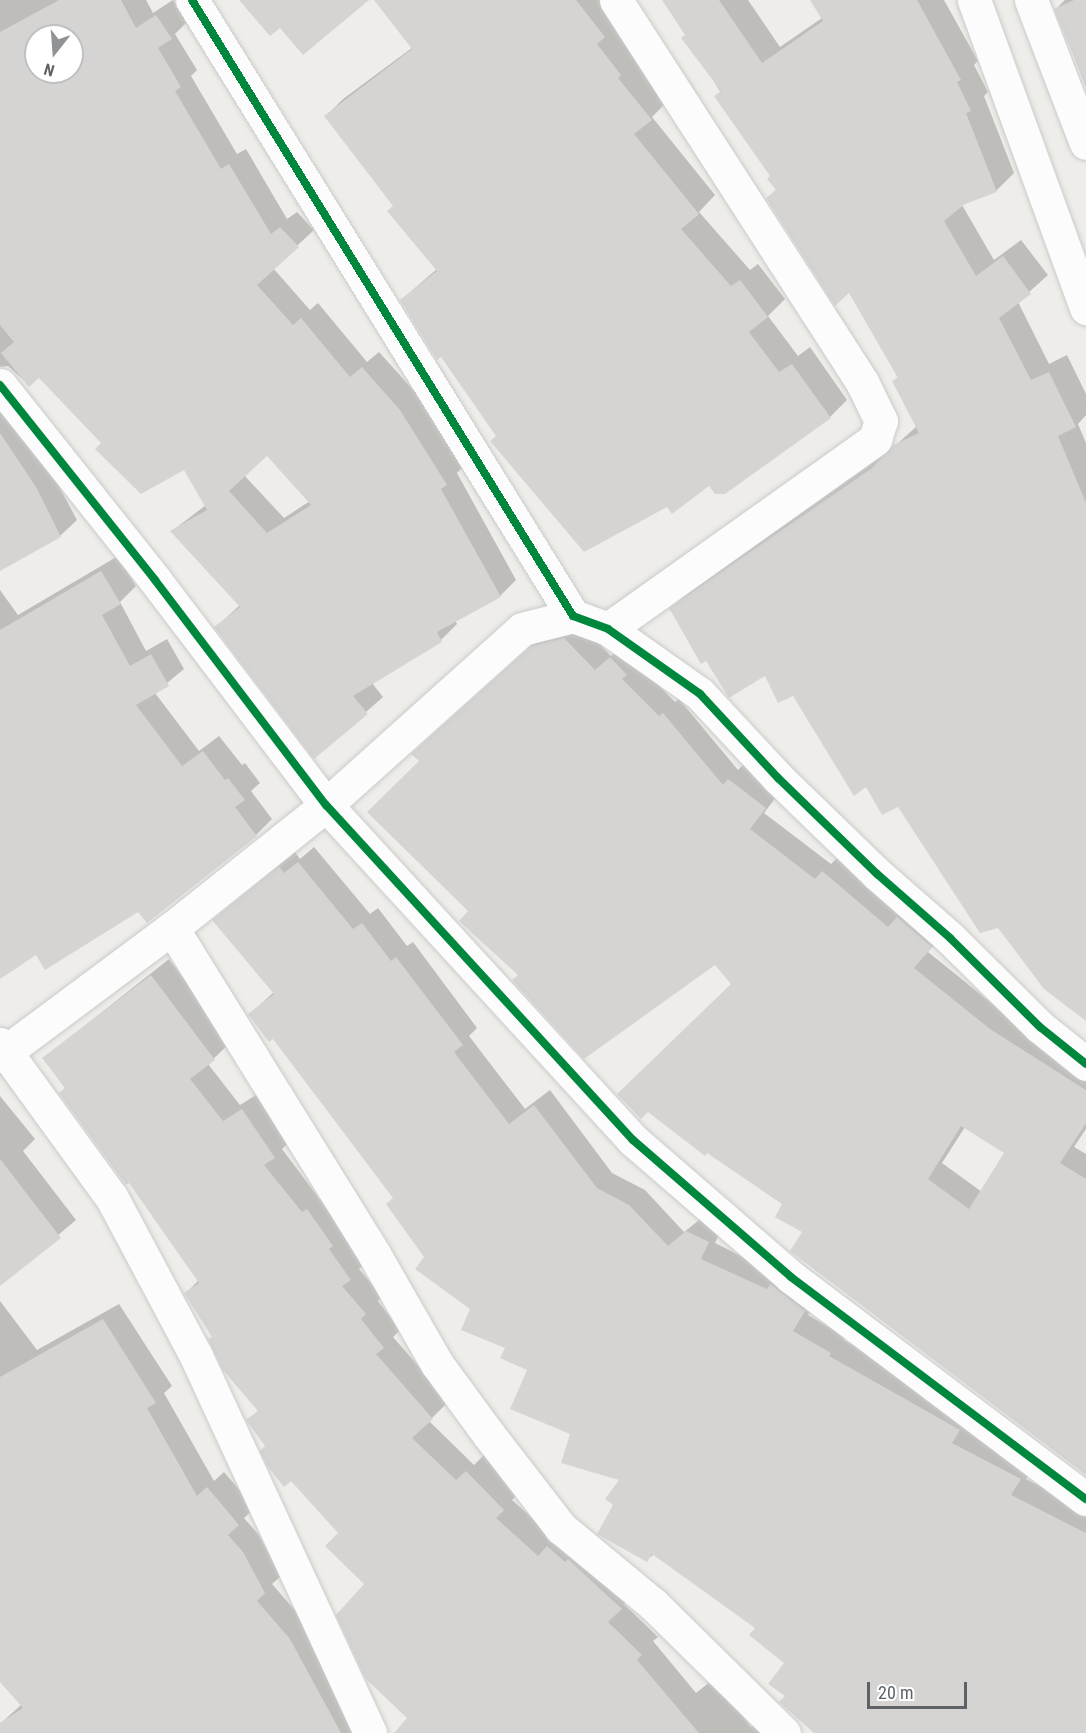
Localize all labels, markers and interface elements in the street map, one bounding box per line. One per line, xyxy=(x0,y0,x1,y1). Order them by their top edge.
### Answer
north arrow xyxy=(24,24,84,84)
text: N xyxy=(42,59,57,80)
scale bar xyxy=(870,1670,970,1708)
text: 20 m xyxy=(878,1682,913,1703)

